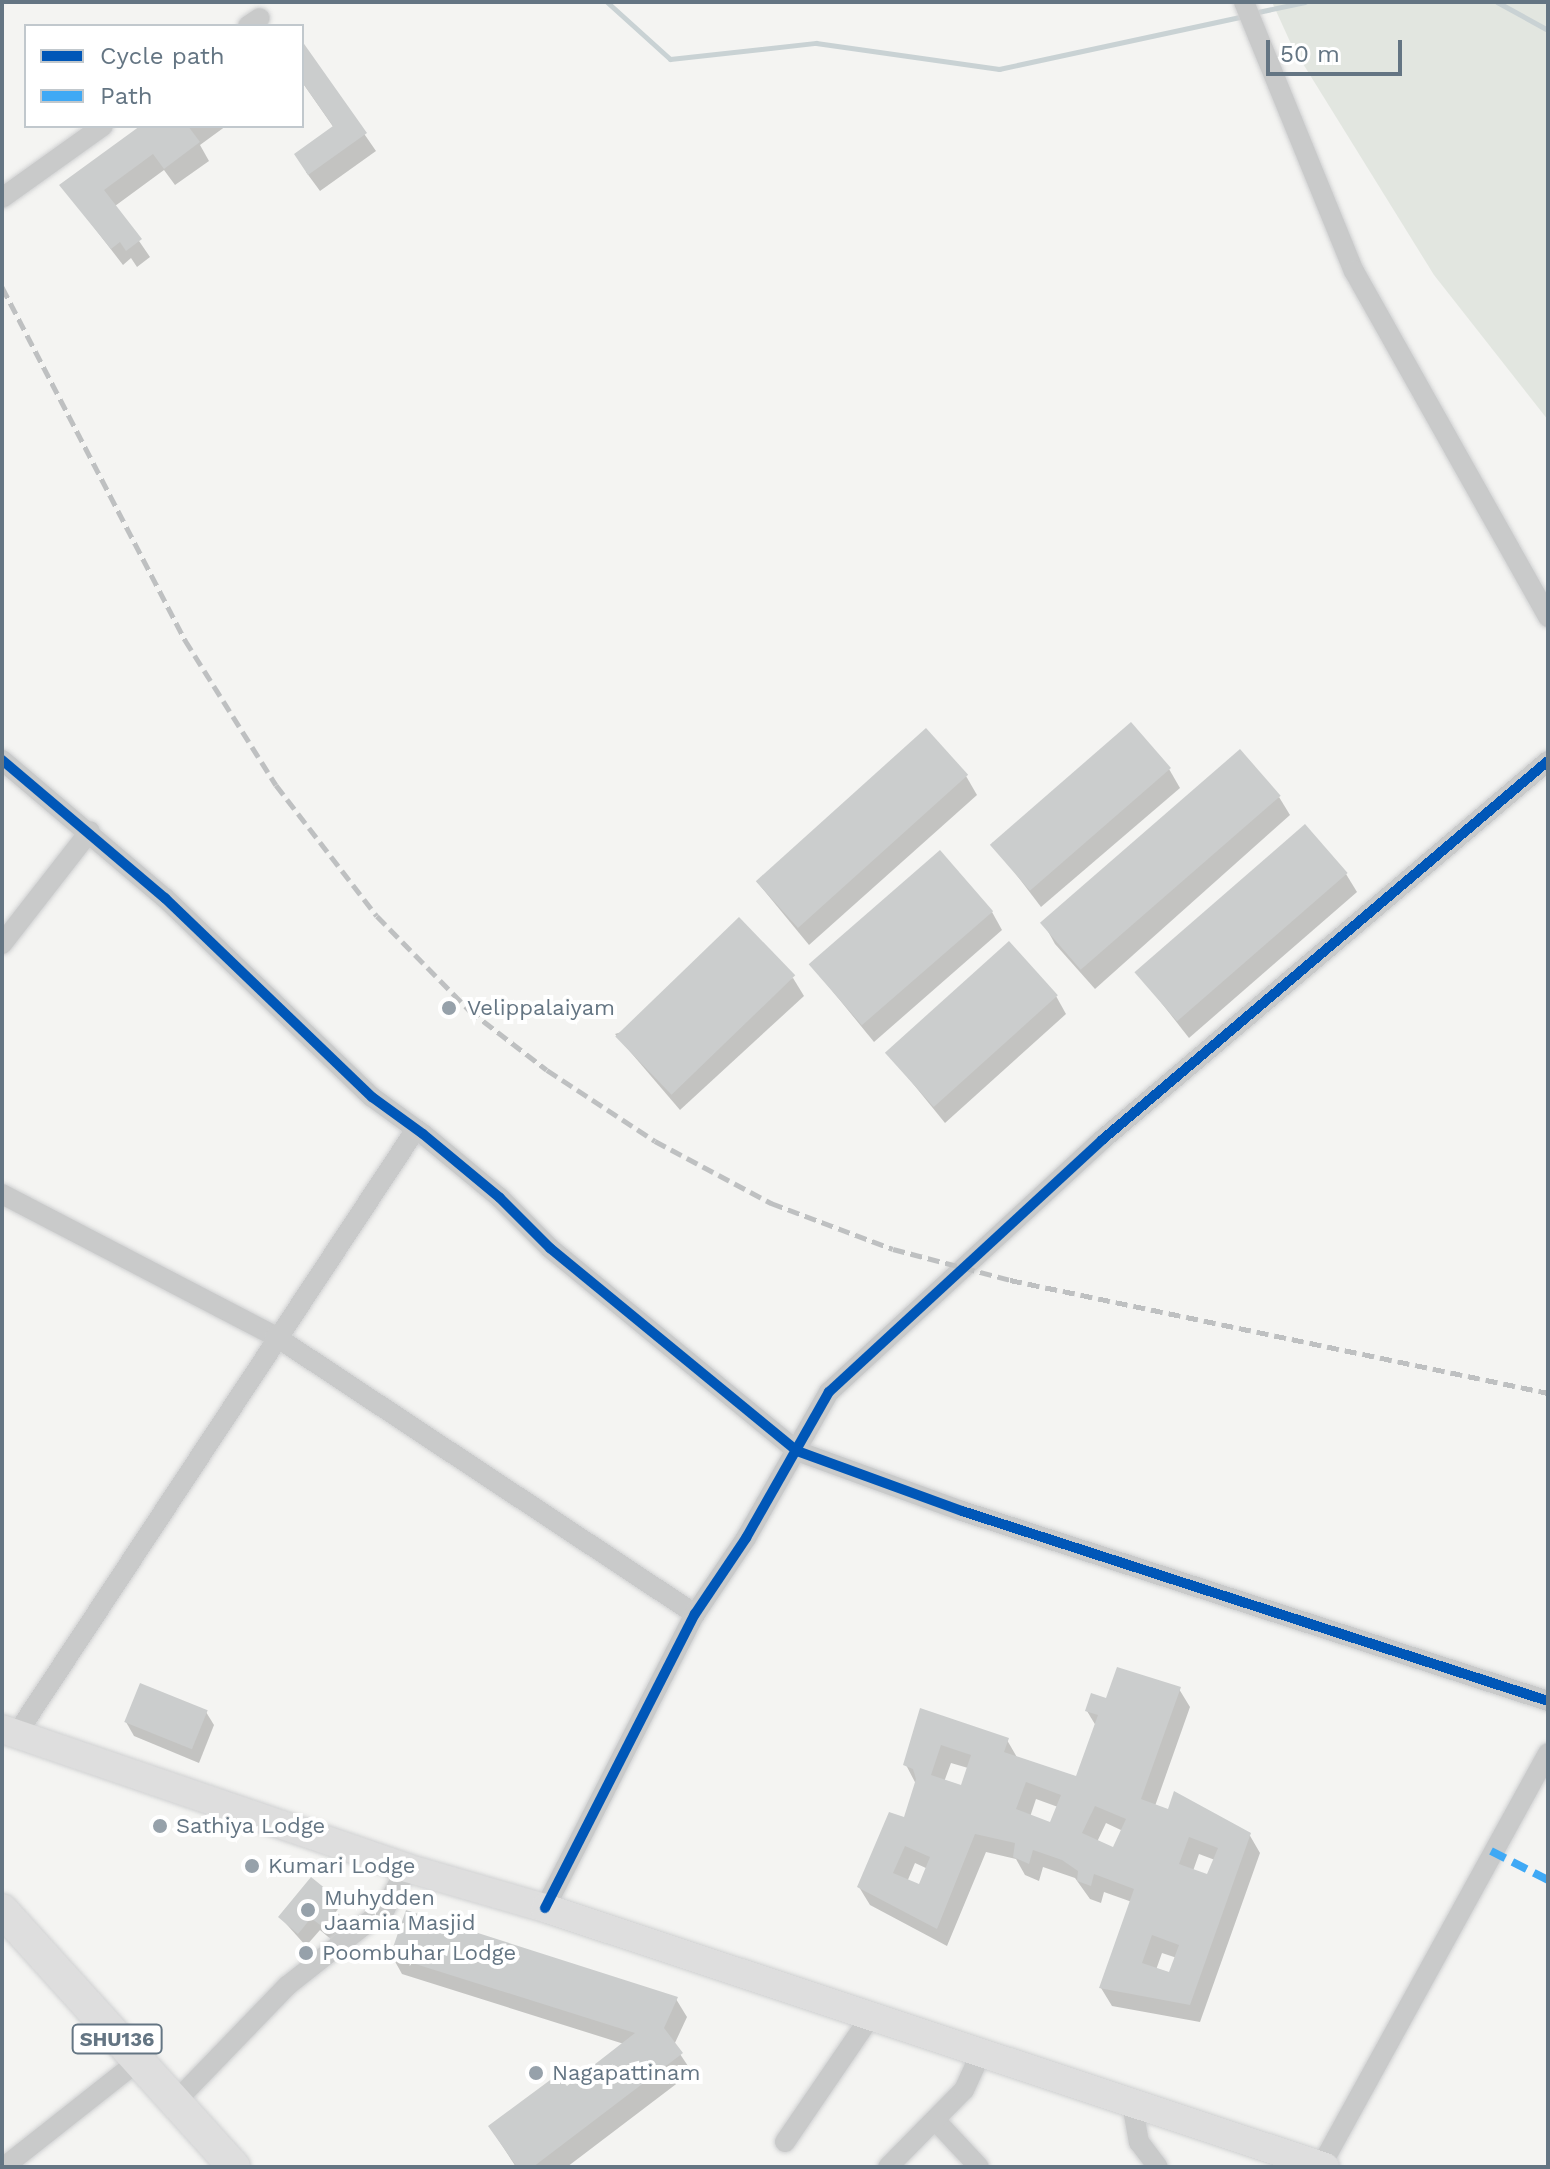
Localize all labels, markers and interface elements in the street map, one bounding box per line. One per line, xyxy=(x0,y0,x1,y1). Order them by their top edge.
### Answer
legend xyxy=(24,24,304,128)
scale bar xyxy=(1270,24,1406,74)
text: 50 m xyxy=(1280,40,1340,68)
text: Cycle path xyxy=(100,42,225,70)
text: Path xyxy=(100,82,153,110)
place label: Velippalaiyam xyxy=(467,995,615,1021)
marker: Velippalaiyam xyxy=(438,997,460,1019)
place label: Sathiya Lodge xyxy=(176,1813,326,1839)
marker: Sathiya Lodge xyxy=(151,1817,169,1835)
place label: Kumari Lodge xyxy=(268,1853,415,1879)
marker: Kumari Lodge xyxy=(243,1857,261,1875)
place label: Muhydden Jaamia Masjid xyxy=(324,1884,476,1936)
marker: Muhydden Jaamia Masjid xyxy=(299,1901,317,1919)
place label: Poombuhar Lodge xyxy=(322,1940,517,1966)
marker: Poombuhar Lodge xyxy=(297,1944,315,1962)
road number: SHU136 xyxy=(71,2023,163,2055)
place label: Nagapattinam xyxy=(552,2060,700,2086)
marker: Nagapattinam xyxy=(527,2064,545,2082)

